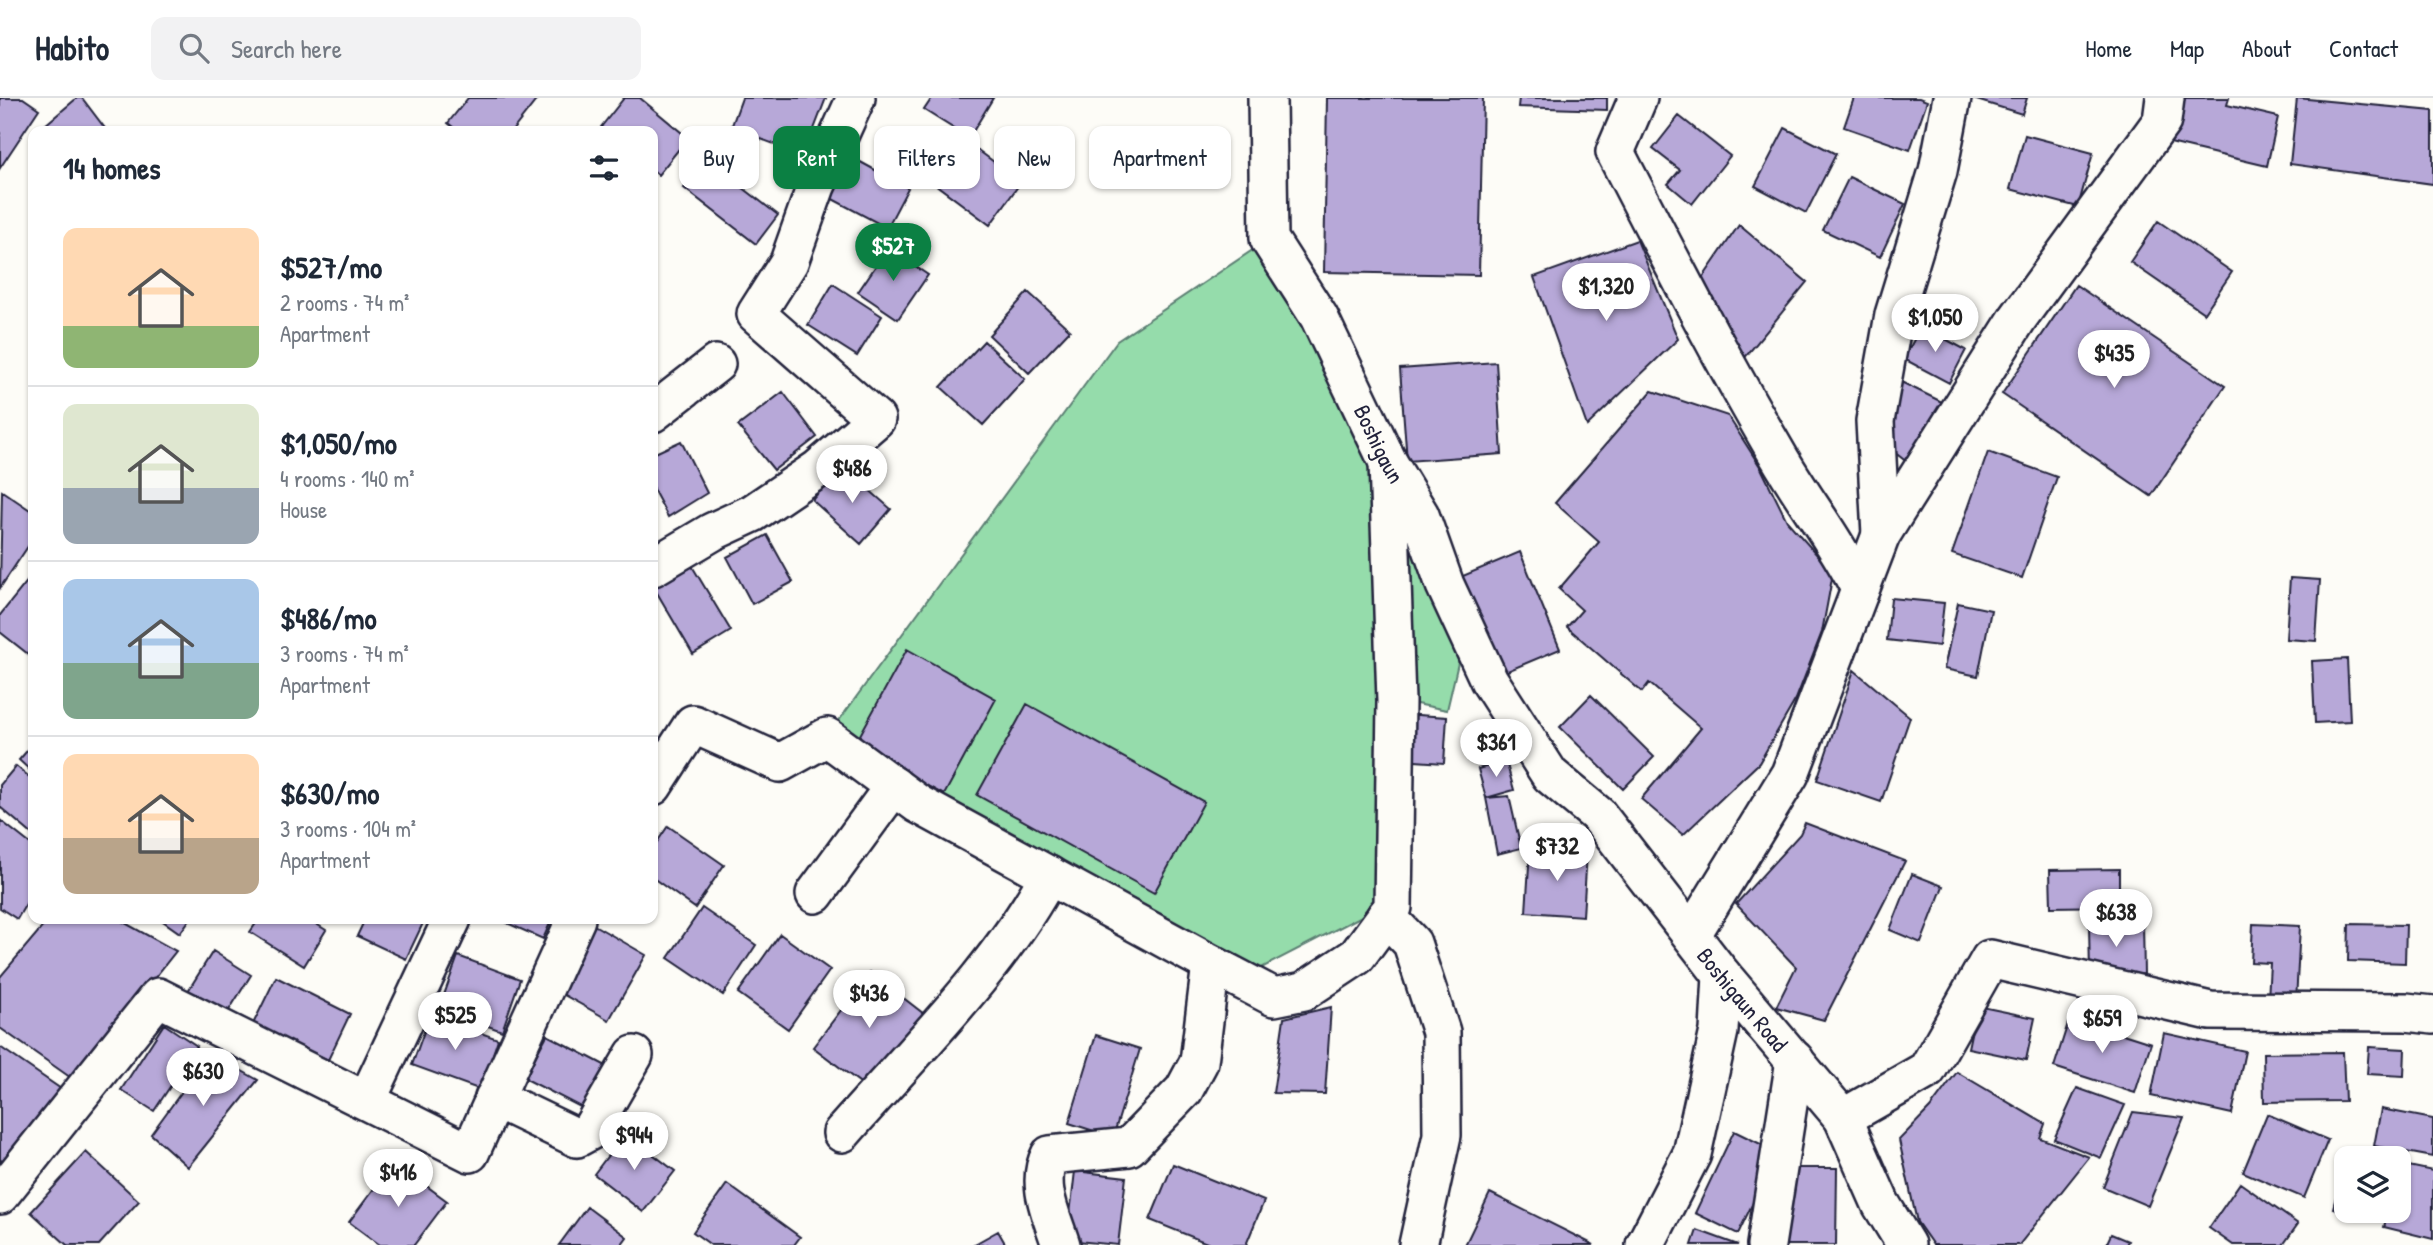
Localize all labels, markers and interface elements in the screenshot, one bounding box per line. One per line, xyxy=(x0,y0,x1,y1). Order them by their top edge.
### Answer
search box xyxy=(151,17,641,80)
text: Habito xyxy=(35,26,109,70)
icon: search xyxy=(175,29,213,67)
text: Search here xyxy=(231,31,342,66)
text: Home xyxy=(2085,32,2132,64)
text: Map xyxy=(2170,32,2204,64)
text: About xyxy=(2242,32,2291,64)
text: Contact xyxy=(2329,32,2398,64)
chip: Buy xyxy=(679,126,759,189)
chip: Rent xyxy=(773,126,860,189)
chip: Filters xyxy=(874,126,980,189)
chip: New xyxy=(994,126,1075,189)
chip: Apartment xyxy=(1089,126,1231,189)
text: 14 homes xyxy=(63,148,161,188)
icon: filters xyxy=(585,149,623,187)
pin: $527 xyxy=(852,223,934,283)
text: $527 xyxy=(871,230,915,261)
text: $527/mo xyxy=(280,247,382,287)
icon: home xyxy=(119,256,203,340)
pin: $1,320 xyxy=(1549,264,1663,323)
text: $1,320 xyxy=(1578,270,1634,301)
text: 2 rooms · 74 m² xyxy=(280,287,409,318)
pin: $1,050 xyxy=(1878,294,1992,354)
text: $1,050 xyxy=(1908,301,1963,332)
text: Apartment xyxy=(280,318,370,349)
pin: $435 xyxy=(2073,330,2155,390)
text: $435 xyxy=(2094,337,2134,368)
street label: Boshigaun xyxy=(1347,399,1412,488)
text: $1,050/mo xyxy=(280,423,397,463)
icon: home xyxy=(119,432,203,516)
pin: $486 xyxy=(811,446,893,505)
text: $486 xyxy=(832,452,872,483)
text: 4 rooms · 140 m² xyxy=(280,463,414,494)
text: House xyxy=(280,494,327,525)
text: $486/mo xyxy=(280,598,377,638)
icon: home xyxy=(119,607,203,691)
text: 3 rooms · 74 m² xyxy=(280,638,409,669)
text: Apartment xyxy=(280,669,370,700)
pin: $361 xyxy=(1455,720,1537,779)
text: $361 xyxy=(1476,726,1516,757)
text: $630/mo xyxy=(280,773,379,813)
icon: home xyxy=(119,782,203,866)
text: 3 rooms · 104 m² xyxy=(280,813,416,844)
pin: $732 xyxy=(1516,824,1598,883)
text: $732 xyxy=(1535,830,1579,861)
text: Apartment xyxy=(280,844,370,875)
pin: $638 xyxy=(2075,890,2157,949)
text: $638 xyxy=(2095,896,2137,927)
street label: Boshigaun Road xyxy=(1691,941,1795,1058)
pin: $436 xyxy=(828,970,910,1030)
text: $436 xyxy=(849,977,889,1008)
pin: $525 xyxy=(414,992,496,1052)
pin: $659 xyxy=(2061,996,2143,1055)
text: $525 xyxy=(434,999,476,1030)
text: $659 xyxy=(2082,1002,2122,1033)
pin: $630 xyxy=(162,1048,244,1108)
text: $630 xyxy=(182,1055,224,1086)
pin: $944 xyxy=(593,1112,675,1172)
text: $944 xyxy=(615,1119,653,1150)
map controls xyxy=(2334,1146,2411,1223)
button: layers xyxy=(2334,1146,2411,1223)
pin: $416 xyxy=(357,1150,439,1209)
text: $416 xyxy=(379,1156,417,1187)

